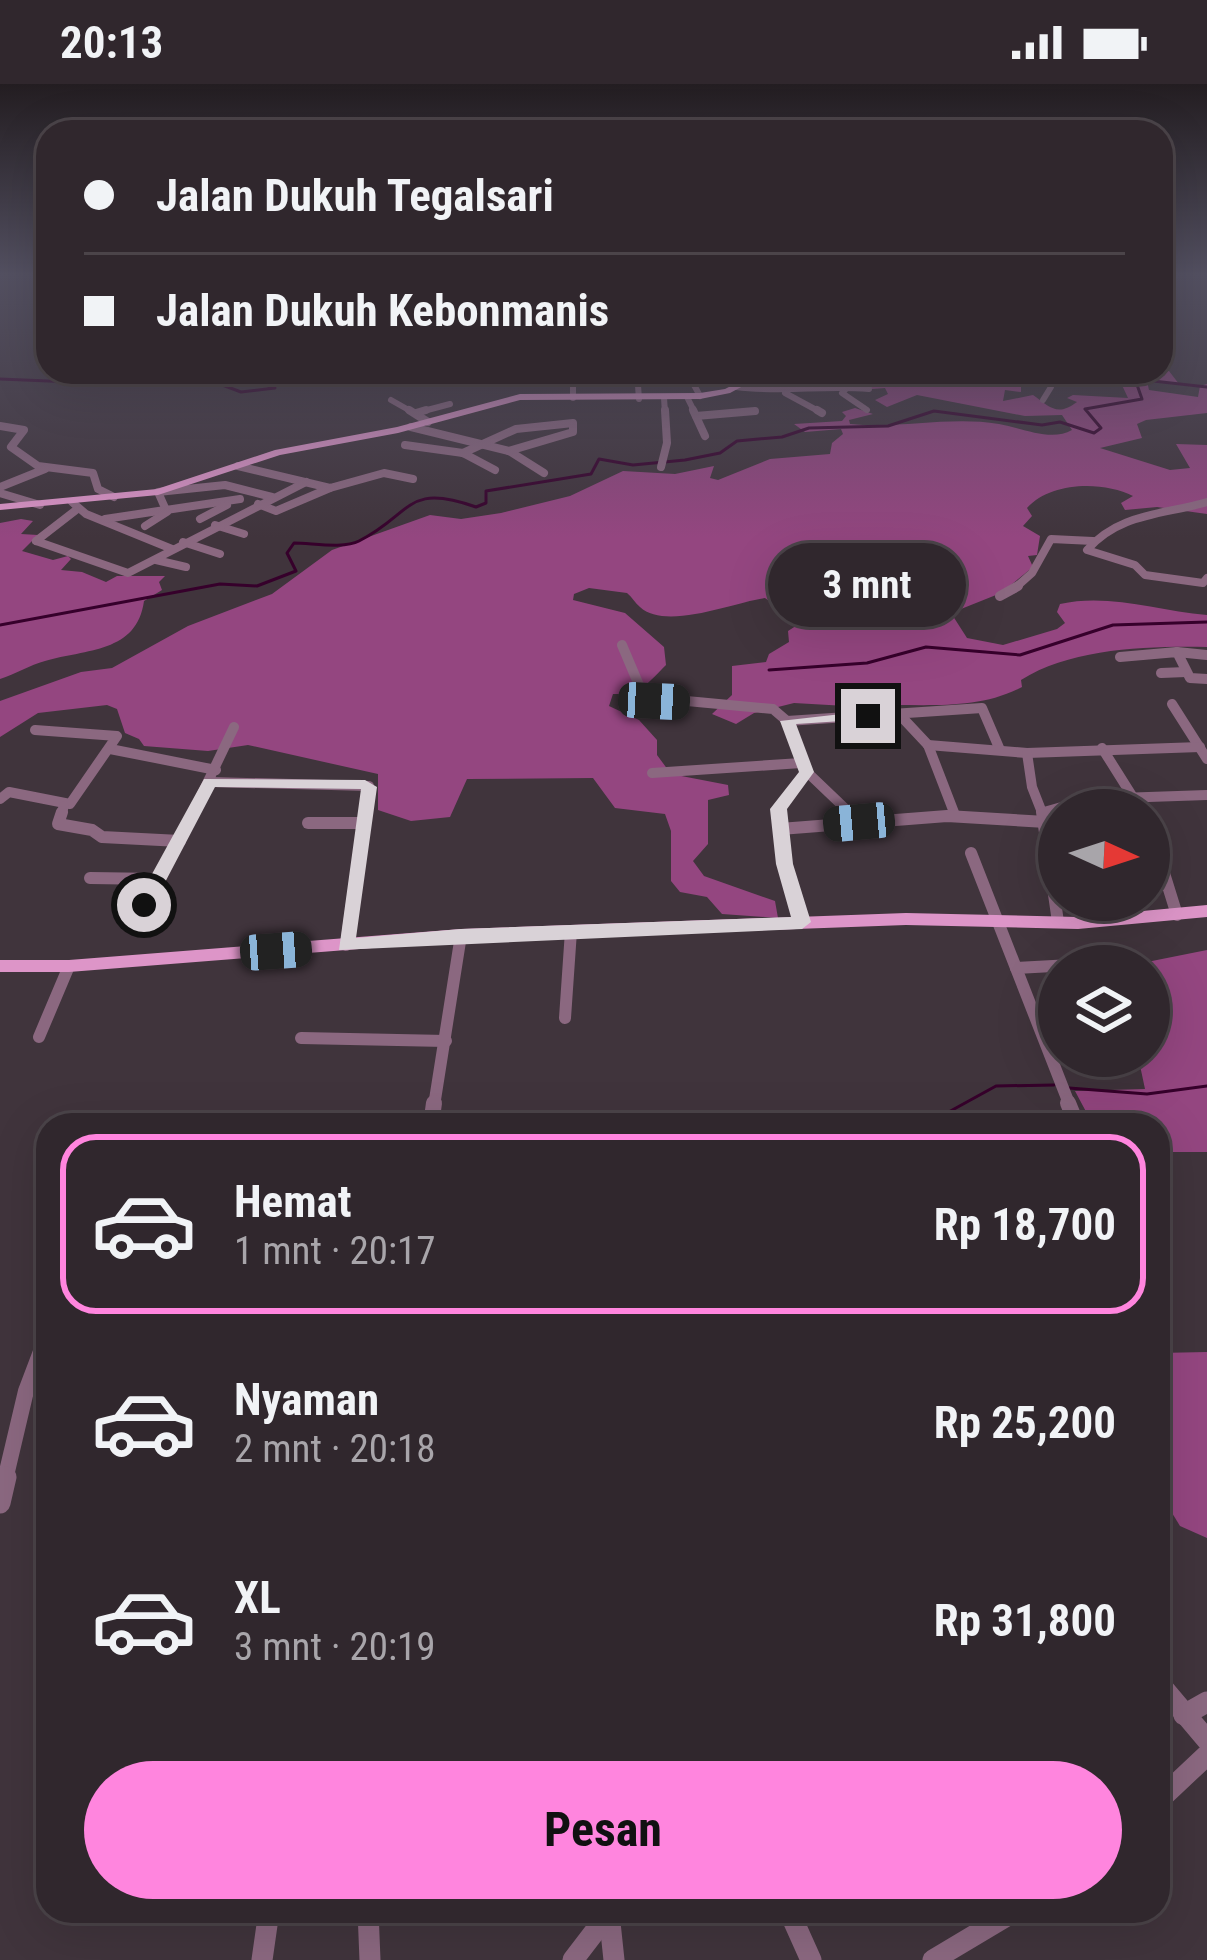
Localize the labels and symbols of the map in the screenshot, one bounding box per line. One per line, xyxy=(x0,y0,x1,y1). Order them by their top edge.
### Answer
callout: 3 mnt xyxy=(769,542,967,626)
car xyxy=(617,681,691,721)
route end xyxy=(841,689,895,743)
north arrow xyxy=(1038,789,1170,921)
car xyxy=(822,801,896,843)
route start xyxy=(117,878,171,932)
car xyxy=(239,931,313,971)

